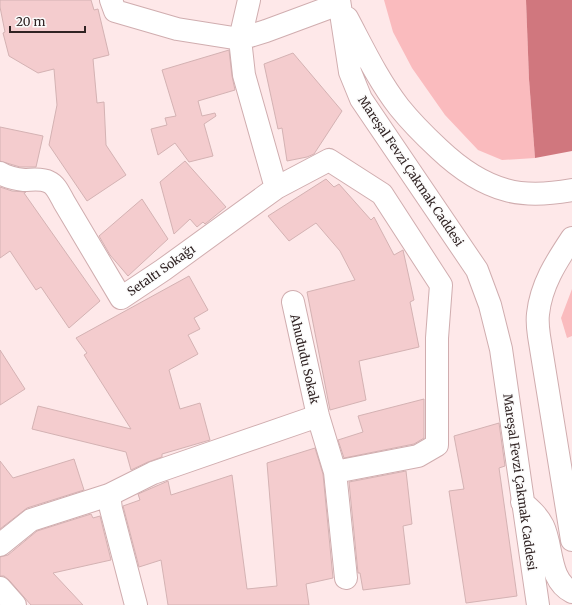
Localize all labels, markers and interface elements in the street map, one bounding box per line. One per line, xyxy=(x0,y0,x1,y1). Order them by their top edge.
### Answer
scale bar xyxy=(10,8,85,34)
text: 20 m xyxy=(16,14,45,29)
street label: Mareşal Fevzi Çakmak Caddesi xyxy=(355,93,467,249)
street label: Setaltı Sokağı xyxy=(124,241,198,299)
street label: Ahududu Sokak xyxy=(287,312,323,406)
street label: Mareşal Fevzi Çakmak Caddesi xyxy=(500,393,540,571)

